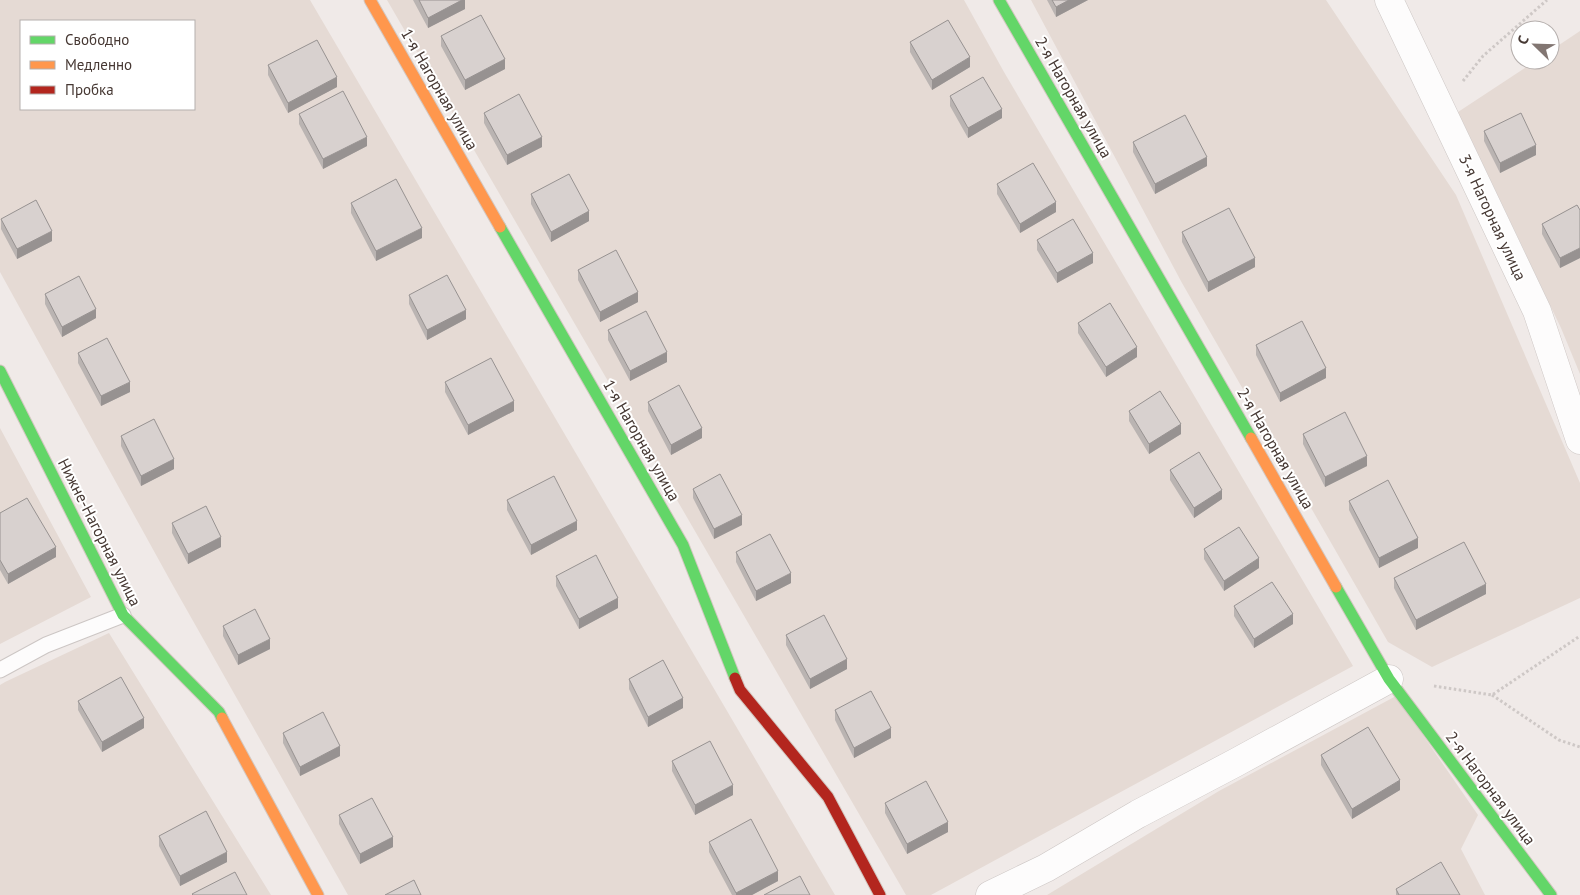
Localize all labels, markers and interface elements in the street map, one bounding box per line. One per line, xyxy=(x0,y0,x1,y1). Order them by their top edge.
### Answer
legend xyxy=(20,20,195,110)
north arrow xyxy=(1510,20,1560,70)
street label: 1-я Нагорная улица xyxy=(397,25,483,153)
text: Свободно xyxy=(65,30,129,49)
street label: 2-я Нагорная улица xyxy=(1031,33,1117,161)
text: С xyxy=(1513,33,1533,47)
text: Медленно xyxy=(65,55,132,74)
text: Пробка xyxy=(65,80,114,99)
street label: 3-я Нагорная улица xyxy=(1455,151,1531,283)
street label: 1-я Нагорная улица xyxy=(599,376,685,504)
street label: 2-я Нагорная улица xyxy=(1233,384,1319,512)
street label: Нижне-Нагорная улица xyxy=(54,455,146,609)
street label: 2-я Нагорная улица xyxy=(1442,727,1540,849)

